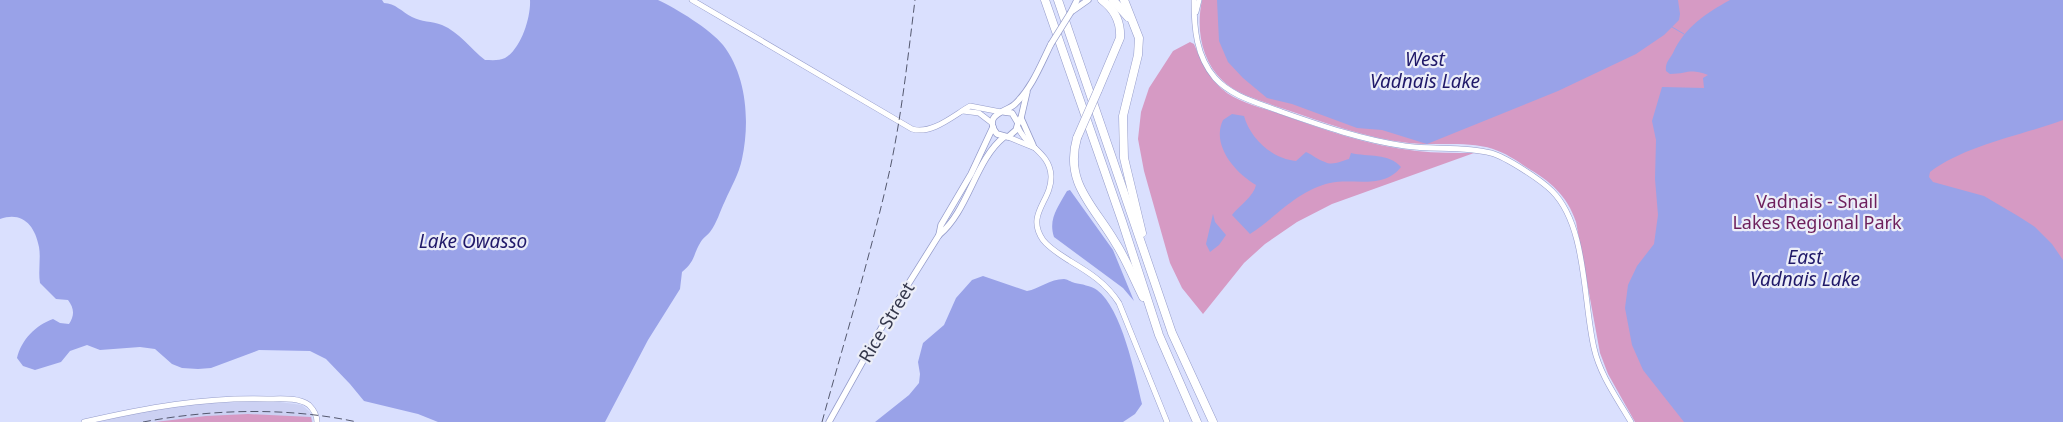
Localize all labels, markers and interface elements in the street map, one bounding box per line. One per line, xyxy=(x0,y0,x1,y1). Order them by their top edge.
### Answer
water label: West Vadnais Lake xyxy=(1370,46,1480,94)
park label: Vadnais - Snail Lakes Regional Park xyxy=(1732,189,1902,234)
water label: Lake Owasso xyxy=(419,228,527,254)
water label: East Vadnais Lake xyxy=(1750,244,1860,292)
street label: Rice Street xyxy=(853,277,920,367)

